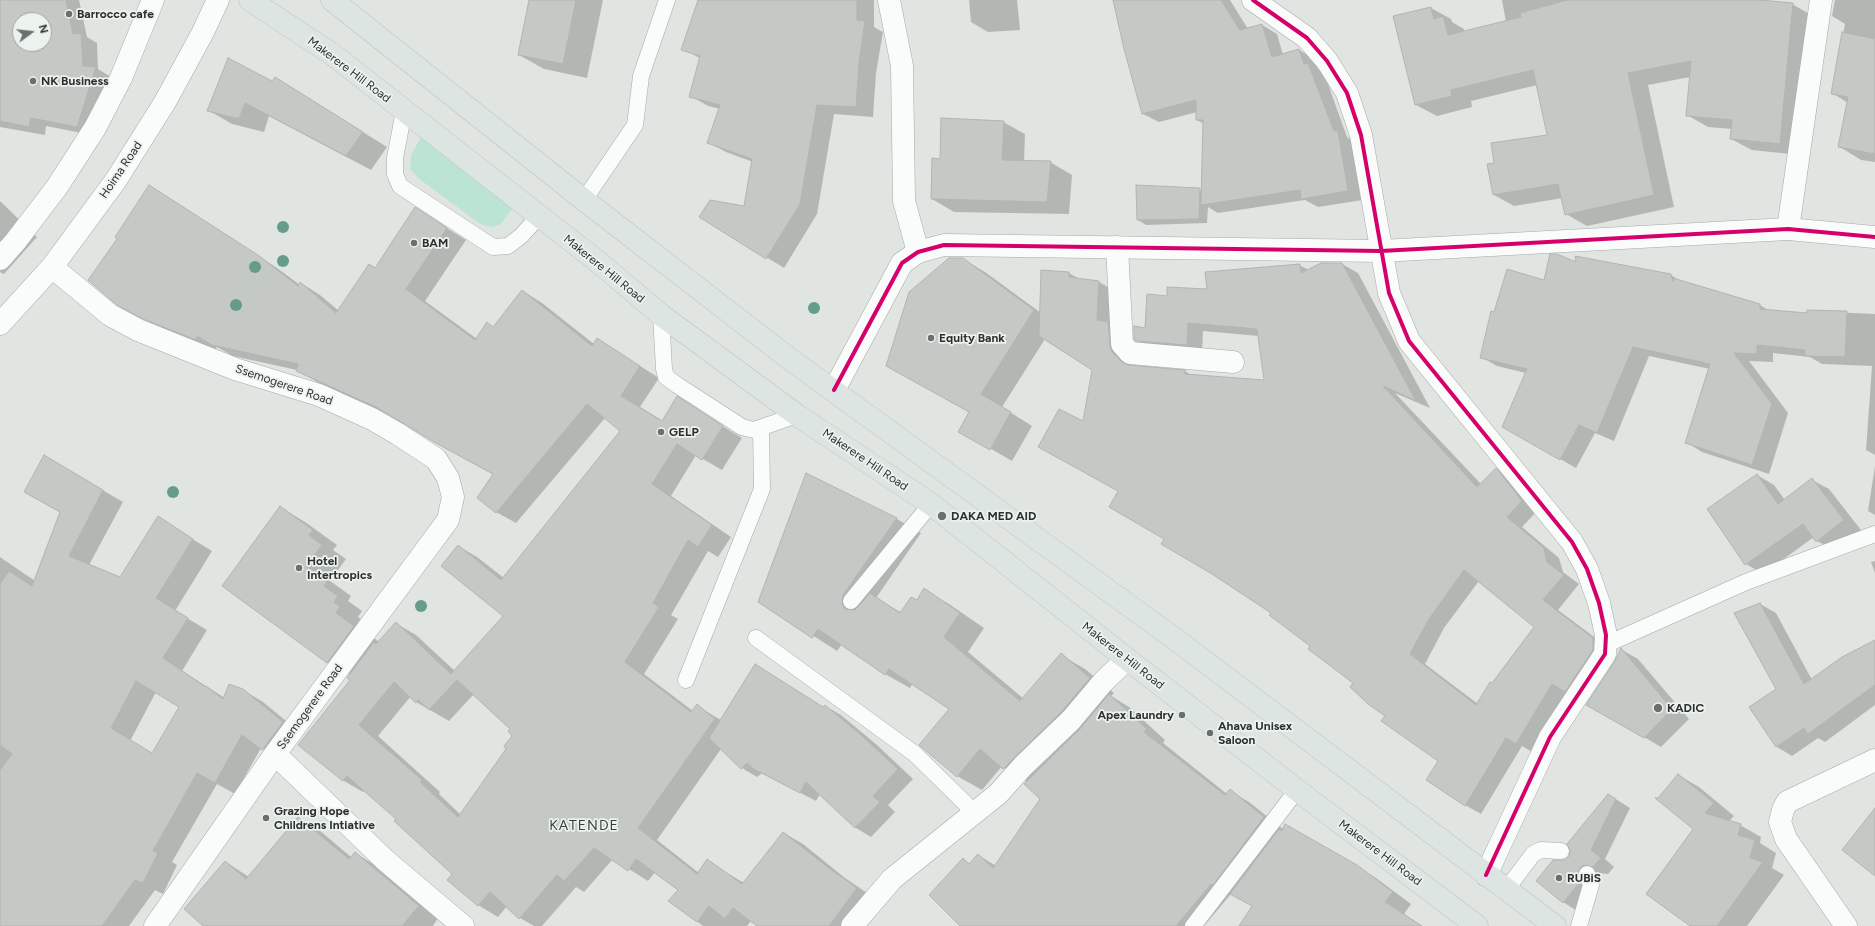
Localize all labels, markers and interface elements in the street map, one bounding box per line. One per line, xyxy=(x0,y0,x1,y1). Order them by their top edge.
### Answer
place label: Barrocco cafe xyxy=(77,7,154,21)
marker: Barrocco cafe xyxy=(64,9,74,19)
north arrow xyxy=(12,12,52,52)
text: N xyxy=(36,23,50,35)
street label: Makerere Hill Road xyxy=(305,34,393,106)
place label: NK Business xyxy=(41,74,109,88)
marker: NK Business xyxy=(28,76,38,86)
street label: Hoima Road xyxy=(97,139,145,201)
street label: Makerere Hill Road xyxy=(560,232,648,306)
place label: BAM xyxy=(422,236,448,250)
marker: BAM xyxy=(409,238,419,248)
place label: Equity Bank xyxy=(939,331,1005,345)
marker: Equity Bank xyxy=(926,333,936,343)
street label: Ssemogerere Road xyxy=(233,362,335,408)
place label: GELP xyxy=(669,425,699,439)
street label: Makerere Hill Road xyxy=(819,426,911,494)
marker: GELP xyxy=(656,427,666,437)
place label: DAKA MED AID xyxy=(951,509,1036,523)
marker: DAKA MED AID xyxy=(936,510,948,522)
place label: Hotel Intertropics xyxy=(307,554,372,582)
marker: Hotel Intertropics xyxy=(294,563,304,573)
street label: Makerere Hill Road xyxy=(1079,619,1167,693)
street label: Ssemogerere Road xyxy=(274,661,346,753)
place label: KADIC xyxy=(1667,701,1704,715)
marker: KADIC xyxy=(1652,702,1664,714)
place label: Apex Laundry xyxy=(1097,708,1174,722)
marker: Apex Laundry xyxy=(1177,710,1187,720)
place label: Ahava Unisex Saloon xyxy=(1218,719,1292,747)
marker: Ahava Unisex Saloon xyxy=(1205,728,1215,738)
place label: Grazing Hope Childrens Intiative xyxy=(274,804,375,832)
marker: Grazing Hope Childrens Intiative xyxy=(261,813,271,823)
street label: Makerere Hill Road xyxy=(1336,817,1424,889)
district label: KATENDE xyxy=(549,818,619,834)
place label: RUBiS xyxy=(1567,871,1601,885)
marker: RUBiS xyxy=(1554,873,1564,883)

